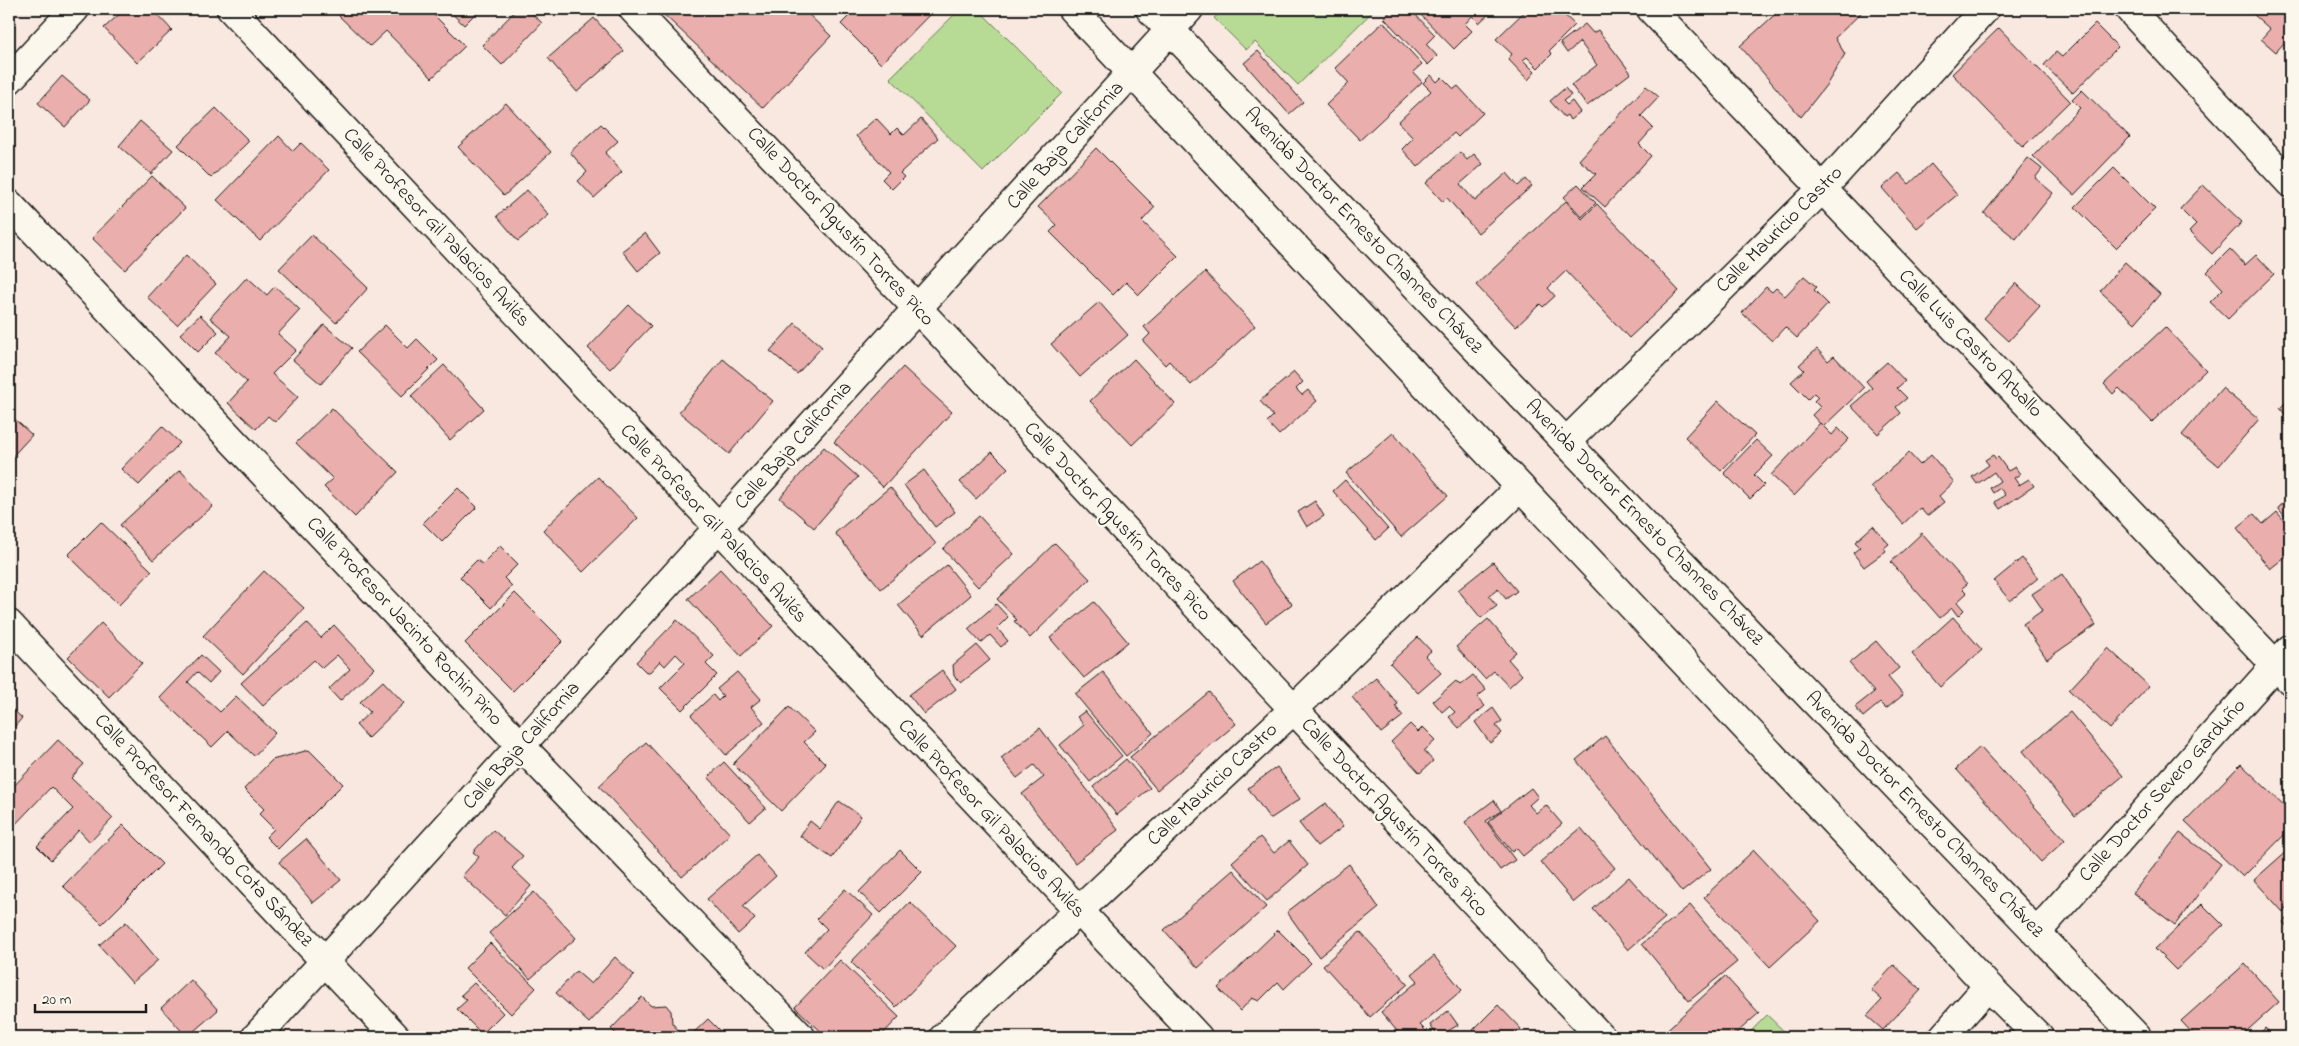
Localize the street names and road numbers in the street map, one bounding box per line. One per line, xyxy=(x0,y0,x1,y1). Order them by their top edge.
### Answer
street label: Calle Baja California xyxy=(1000,75,1132,217)
street label: Avenida Doctor Ernesto Channes Chávez xyxy=(1237,101,1490,361)
street label: Calle Doctor Agustín Torres Pico xyxy=(739,121,941,334)
street label: Calle Profesor Gil Palacios Avilés xyxy=(336,122,536,334)
street label: Calle Mauricio Castro xyxy=(1710,160,1850,300)
street label: Calle Luis Castro Arballo xyxy=(1891,263,2049,425)
street label: Calle Baja California xyxy=(728,375,860,517)
street label: Avenida Doctor Ernesto Channes Chávez xyxy=(1518,393,1771,653)
street label: Calle Doctor Agustín Torres Pico xyxy=(1016,416,1218,629)
street label: Calle Profesor Gil Palacios Avilés xyxy=(613,418,813,630)
street label: Calle Profesor Jacinto Rochin Pino xyxy=(299,511,509,733)
street label: Calle Baja California xyxy=(456,675,588,817)
street label: Avenida Doctor Ernesto Channes Chávez xyxy=(1798,685,2051,945)
street label: Calle Doctor Severo Garduño xyxy=(2073,693,2253,889)
street label: Calle Profesor Fernando Cota Sández xyxy=(87,708,320,955)
street label: Calle Doctor Agustín Torres Pico xyxy=(1293,712,1495,925)
street label: Calle Profesor Gil Palacios Avilés xyxy=(891,713,1091,925)
street label: Calle Mauricio Castro xyxy=(1141,717,1285,853)

